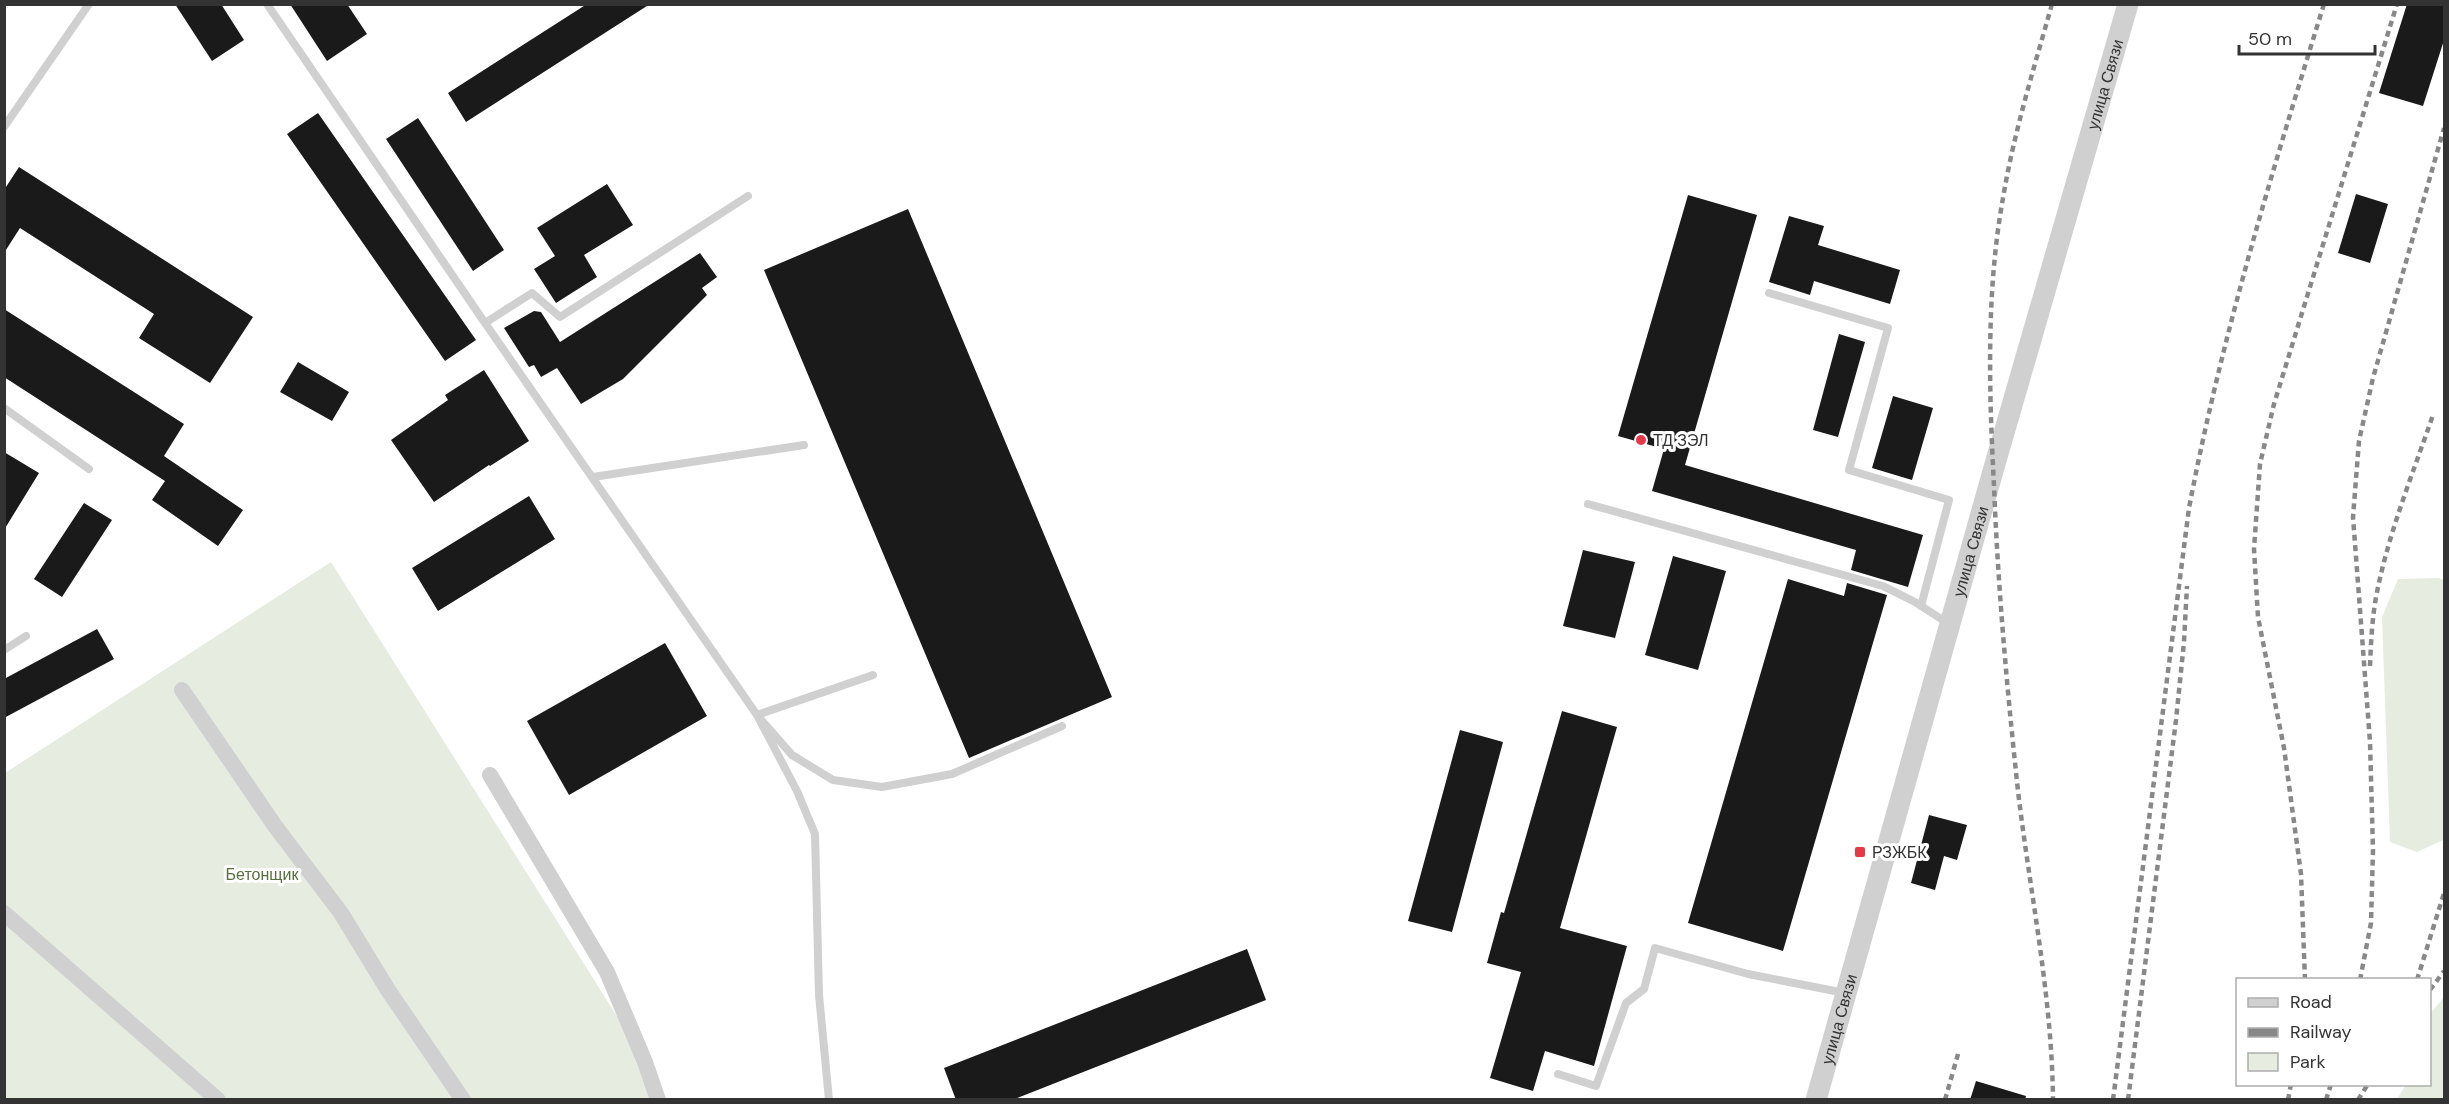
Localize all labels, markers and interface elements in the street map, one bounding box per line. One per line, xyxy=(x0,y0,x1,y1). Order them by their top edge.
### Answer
scale bar xyxy=(2239,18,2376,56)
text: 50 m xyxy=(2248,27,2292,51)
street label: улица Связи xyxy=(2082,37,2128,132)
place label: ТД ЗЭЛ xyxy=(1653,430,1708,451)
marker: ТД ЗЭЛ xyxy=(1634,433,1648,447)
street label: улица Связи xyxy=(1948,504,1993,599)
place label: РЗЖБК xyxy=(1872,842,1927,863)
marker: РЗЖБК xyxy=(1853,845,1867,859)
park label: Бетонщик xyxy=(226,864,299,885)
street label: улица Связи xyxy=(1816,971,1861,1067)
legend xyxy=(2236,978,2431,1086)
text: Road xyxy=(2290,990,2332,1014)
text: Railway xyxy=(2290,1020,2352,1044)
text: Park xyxy=(2290,1050,2326,1074)

